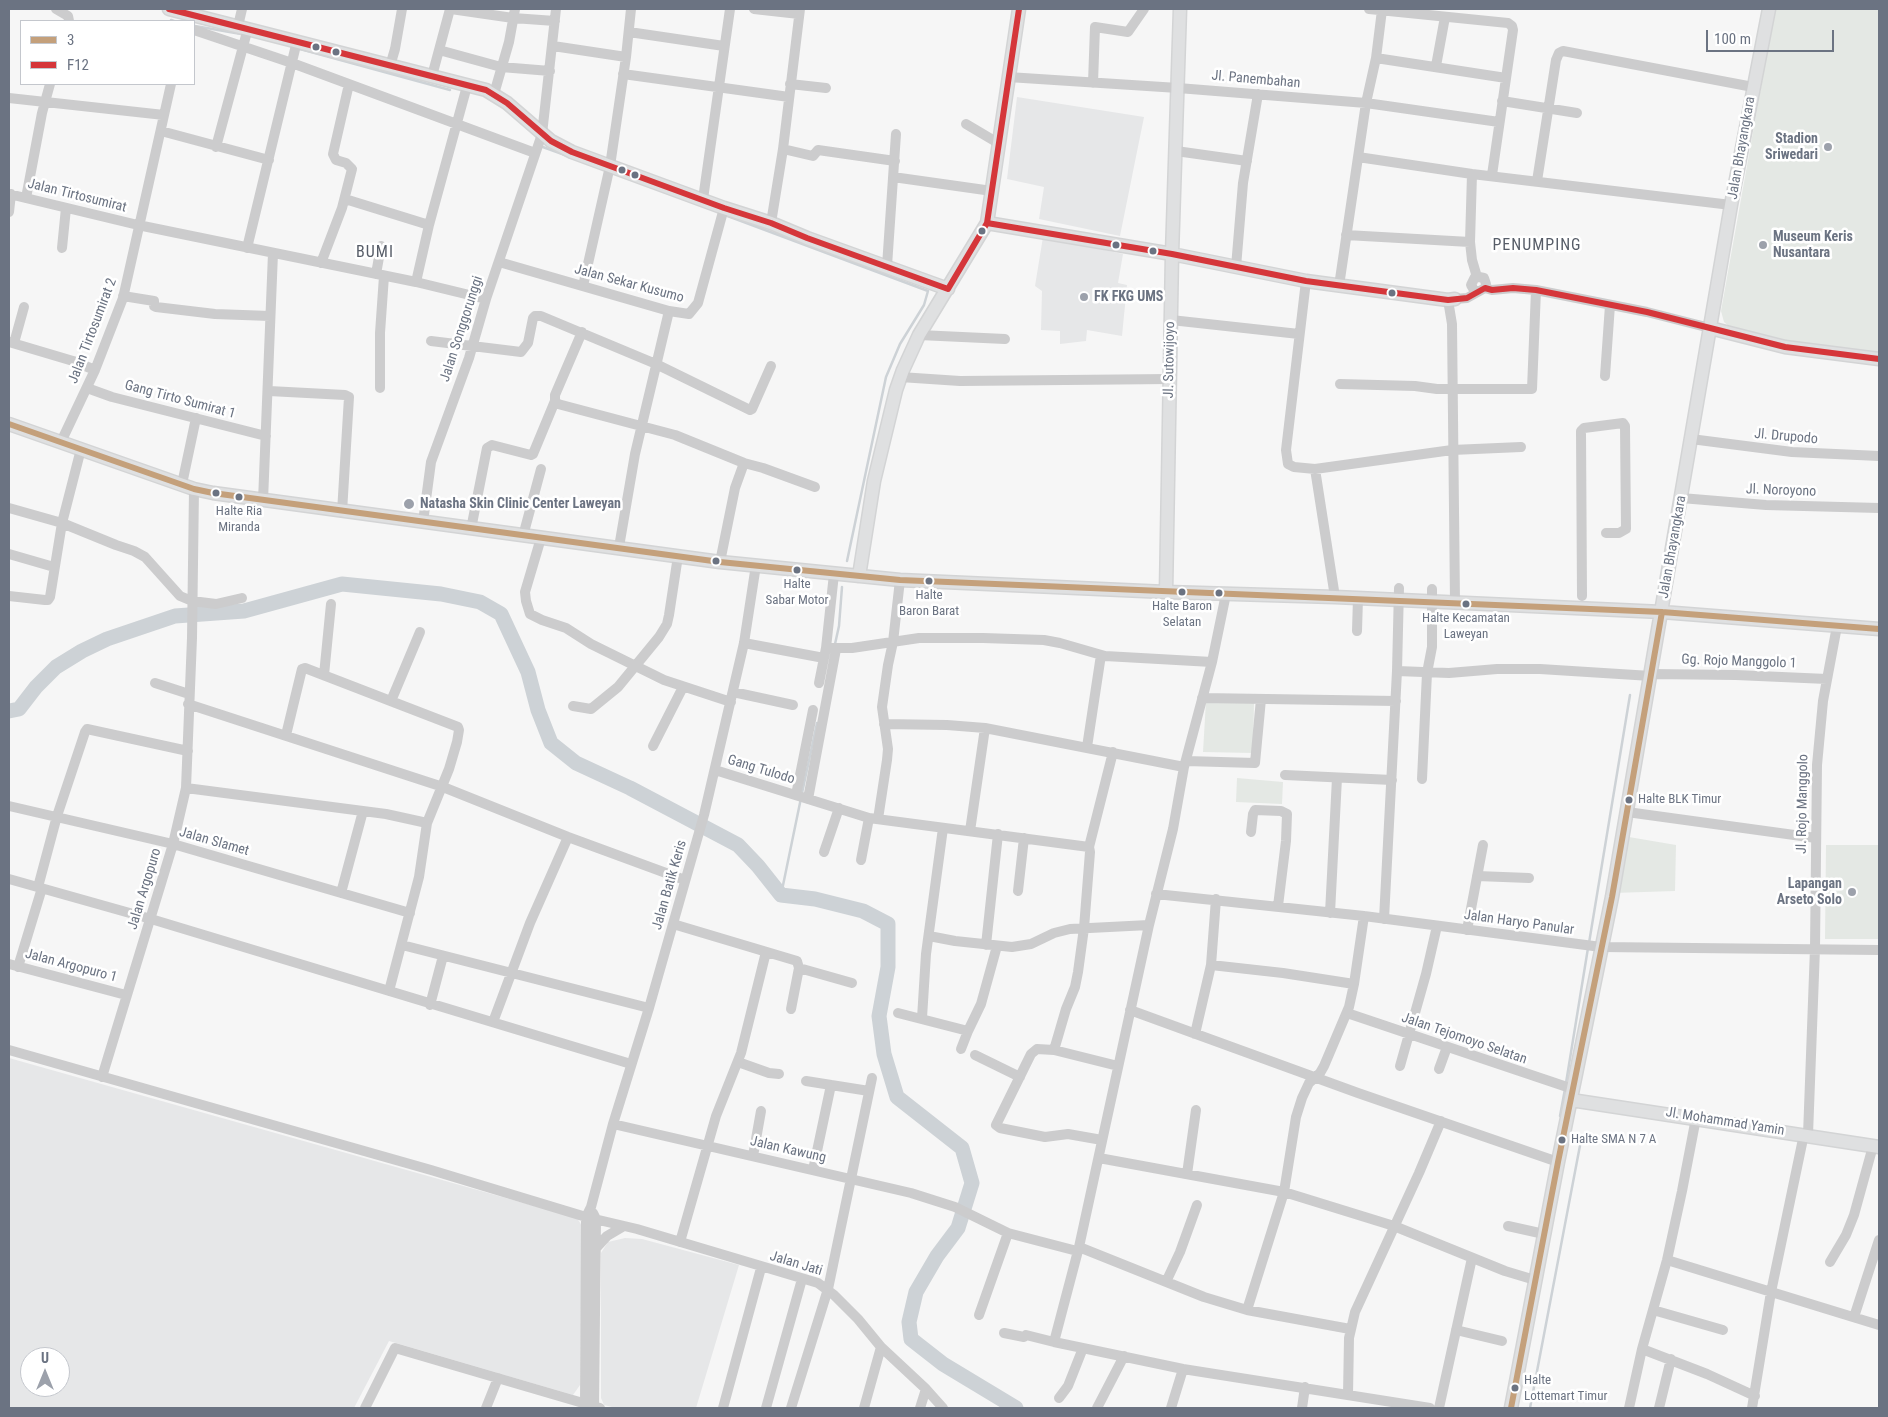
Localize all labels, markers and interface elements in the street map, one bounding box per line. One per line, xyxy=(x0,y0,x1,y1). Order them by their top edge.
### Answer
legend xyxy=(20,20,195,85)
scale bar xyxy=(1708,20,1836,52)
text: 100 m xyxy=(1714,30,1751,48)
text: 3 xyxy=(67,31,74,49)
unlabelled marker xyxy=(311,42,321,52)
unlabelled marker xyxy=(331,47,341,57)
text: F12 xyxy=(67,56,89,74)
street label: Jl. Panembahan xyxy=(1211,68,1301,92)
street label: Jalan Bhayangkara xyxy=(1725,95,1759,201)
place label: Stadion Sriwedari xyxy=(1765,131,1818,164)
marker: Stadion Sriwedari xyxy=(1822,141,1834,153)
unlabelled marker xyxy=(617,165,627,175)
unlabelled marker xyxy=(630,170,640,180)
street label: Jalan Tirtosumirat xyxy=(26,176,128,216)
unlabelled marker xyxy=(977,226,987,236)
place label: Museum Keris Nusantara xyxy=(1773,229,1853,262)
district label: PENUMPING xyxy=(1491,236,1583,256)
marker: Museum Keris Nusantara xyxy=(1757,239,1769,251)
unlabelled marker xyxy=(1111,240,1121,250)
district label: BUMI xyxy=(356,243,394,263)
unlabelled marker xyxy=(1148,246,1158,256)
street label: Jalan Sekar Kusumo xyxy=(572,261,686,307)
street label: Jalan Songgorunggi xyxy=(437,274,487,384)
street label: Jalan Tirtosumirat 2 xyxy=(65,276,121,386)
unlabelled marker xyxy=(1387,288,1397,298)
place label: FK FKG UMS xyxy=(1094,289,1163,305)
marker: FK FKG UMS xyxy=(1078,291,1090,303)
street label: Jl. Sutowijoyo xyxy=(1161,321,1179,399)
street label: Gang Tirto Sumirat 1 xyxy=(123,377,237,423)
street label: Jl. Drupodo xyxy=(1753,426,1819,448)
street label: Jl. Noroyono xyxy=(1746,481,1816,501)
unlabelled marker xyxy=(211,488,221,498)
marker: Halte Ria Miranda xyxy=(234,492,244,502)
street label: Jalan Bhayangkara xyxy=(1656,494,1690,600)
place label: Natasha Skin Clinic Center Laweyan xyxy=(420,496,621,512)
marker: Natasha Skin Clinic Center Laweyan xyxy=(402,497,416,511)
place label: Halte Ria Miranda xyxy=(216,504,262,535)
unlabelled marker xyxy=(711,556,721,566)
marker: Halte Sabar Motor xyxy=(792,565,802,575)
marker: Halte Baron Barat xyxy=(924,576,934,586)
place label: Halte Sabar Motor xyxy=(765,577,829,608)
marker: Halte Baron Selatan xyxy=(1177,587,1187,597)
place label: Halte Baron Barat xyxy=(899,588,959,619)
unlabelled marker xyxy=(1214,588,1224,598)
place label: Halte Baron Selatan xyxy=(1152,599,1212,630)
marker: Halte Kecamatan Laweyan xyxy=(1461,599,1471,609)
place label: Halte Kecamatan Laweyan xyxy=(1422,611,1510,642)
street label: Gg. Rojo Manggolo 1 xyxy=(1681,652,1797,672)
street label: Gang Tulodo xyxy=(725,752,797,788)
street label: Jl. Rojo Manggolo xyxy=(1794,754,1812,854)
place label: Halte BLK Timur xyxy=(1638,792,1721,808)
marker: Halte BLK Timur xyxy=(1624,795,1634,805)
street label: Jalan Slamet xyxy=(177,824,251,860)
street label: Jalan Batik Keris xyxy=(649,838,691,932)
street label: Jalan Argopuro xyxy=(125,846,165,932)
place label: Lapangan Arseto Solo xyxy=(1777,876,1842,909)
marker: Lapangan Arseto Solo xyxy=(1846,886,1858,898)
street label: Jalan Haryo Panular xyxy=(1463,907,1575,939)
street label: Jalan Argopuro 1 xyxy=(23,946,119,986)
street label: Jalan Tejomoyo Selatan xyxy=(1399,1010,1529,1068)
street label: Jl. Mohammad Yamin xyxy=(1664,1104,1786,1140)
place label: Halte SMA N 7 A xyxy=(1571,1132,1656,1148)
street label: Jalan Kawung xyxy=(748,1133,828,1167)
marker: Halte SMA N 7 A xyxy=(1557,1135,1567,1145)
street label: Jalan Jati xyxy=(768,1248,824,1280)
north arrow xyxy=(20,1347,70,1397)
text: U xyxy=(41,1350,49,1366)
place label: Halte Lottemart Timur xyxy=(1524,1373,1607,1404)
marker: Halte Lottemart Timur xyxy=(1510,1383,1520,1393)

